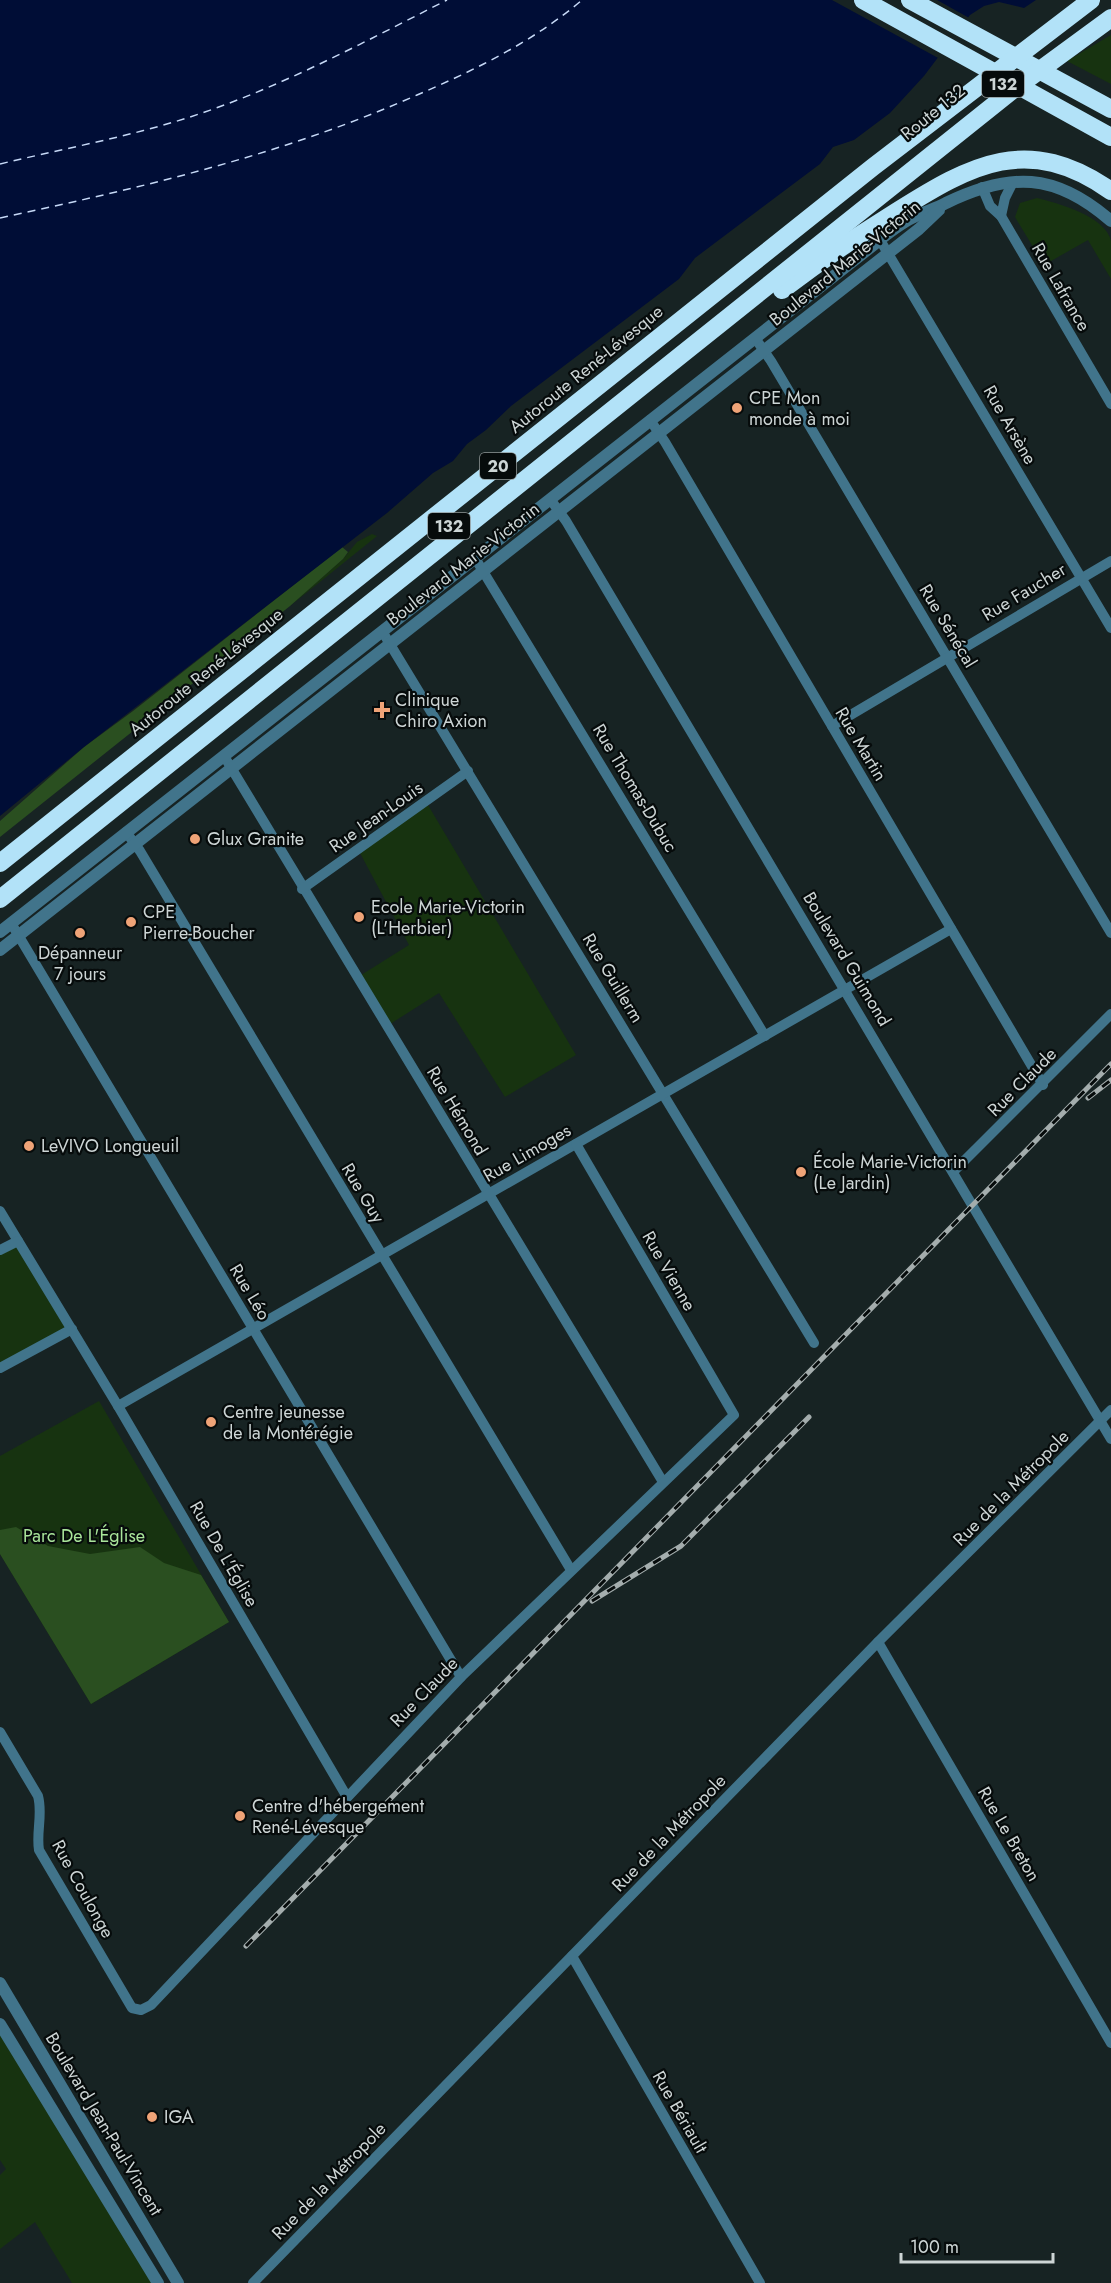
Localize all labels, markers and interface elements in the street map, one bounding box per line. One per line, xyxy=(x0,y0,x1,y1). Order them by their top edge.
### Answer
road number: 132 xyxy=(982,71,1024,97)
street label: Route 132 xyxy=(895,78,971,146)
street label: Boulevard Marie-Victorin xyxy=(764,194,926,332)
street label: Rue Lafrance xyxy=(1025,238,1097,336)
street label: Autoroute René-Lévesque xyxy=(503,299,669,439)
street label: Rue Arsène xyxy=(977,381,1043,469)
place label: CPE Mon monde à moi xyxy=(749,385,850,432)
marker: CPE Mon monde à moi xyxy=(730,401,744,415)
road number: 20 xyxy=(480,453,516,479)
street label: Boulevard Marie-Victorin xyxy=(381,496,545,632)
road number: 132 xyxy=(428,513,470,539)
street label: Rue Faucher xyxy=(977,556,1072,627)
street label: Rue Sénécal xyxy=(913,579,983,673)
street label: Autoroute René-Lévesque xyxy=(123,602,289,742)
place label: Clinique Chiro Axion xyxy=(395,687,487,734)
marker: Clinique Chiro Axion xyxy=(373,701,391,719)
street label: Rue Martin xyxy=(829,702,893,786)
street label: Rue Thomas-Dubuc xyxy=(586,719,684,857)
street label: Rue Jean-Louis xyxy=(324,775,428,859)
place label: Glux Granite xyxy=(207,826,304,852)
marker: Glux Granite xyxy=(188,832,202,846)
street label: Boulevard Guimond xyxy=(797,887,897,1031)
place label: Ecole Marie-Victorin (L'Herbier) xyxy=(371,894,525,941)
place label: CPE Pierre-Boucher xyxy=(143,899,256,946)
marker: Ecole Marie-Victorin (L'Herbier) xyxy=(352,910,366,924)
marker: CPE Pierre-Boucher xyxy=(124,915,138,929)
marker: Dépanneur 7 jours xyxy=(73,926,87,940)
street label: Rue Guillerm xyxy=(576,928,650,1028)
place label: Dépanneur 7 jours xyxy=(38,940,123,987)
street label: Rue Claude xyxy=(982,1042,1062,1122)
street label: Rue Hémond xyxy=(420,1061,494,1161)
street label: Rue Limoges xyxy=(478,1117,576,1189)
place label: LeVIVO Longueuil xyxy=(41,1133,179,1159)
marker: LeVIVO Longueuil xyxy=(22,1139,36,1153)
place label: École Marie-Victorin (Le Jardin) xyxy=(813,1149,967,1196)
street label: Rue Guy xyxy=(335,1158,391,1228)
marker: École Marie-Victorin (Le Jardin) xyxy=(794,1165,808,1179)
street label: Rue Vienne xyxy=(636,1226,702,1316)
street label: Rue Léo xyxy=(223,1259,277,1325)
place label: Centre jeunesse de la Montérégie xyxy=(223,1399,353,1446)
marker: Centre jeunesse de la Montérégie xyxy=(204,1415,218,1429)
street label: Rue de la Métropole xyxy=(947,1424,1075,1552)
street label: Rue De L'Église xyxy=(183,1496,265,1612)
park label: Parc De L'Église xyxy=(23,1523,145,1549)
street label: Rue Claude xyxy=(384,1651,464,1733)
street label: Rue de la Métropole xyxy=(606,1768,732,1898)
street label: Rue Le Breton xyxy=(971,1782,1047,1886)
place label: Centre d'hébergement René-Lévesque xyxy=(252,1793,425,1840)
marker: Centre d'hébergement René-Lévesque xyxy=(233,1809,247,1823)
street label: Rue Coulonge xyxy=(45,1835,121,1943)
street label: Boulevard Jean-Paul-Vincent xyxy=(39,2028,169,2221)
street label: Rue Bériault xyxy=(646,2066,714,2158)
place label: IGA xyxy=(164,2104,194,2130)
marker: IGA xyxy=(145,2110,159,2124)
street label: Rue de la Métropole xyxy=(266,2116,392,2246)
scale bar xyxy=(901,2226,1052,2264)
text: 100 m xyxy=(910,2234,959,2260)

